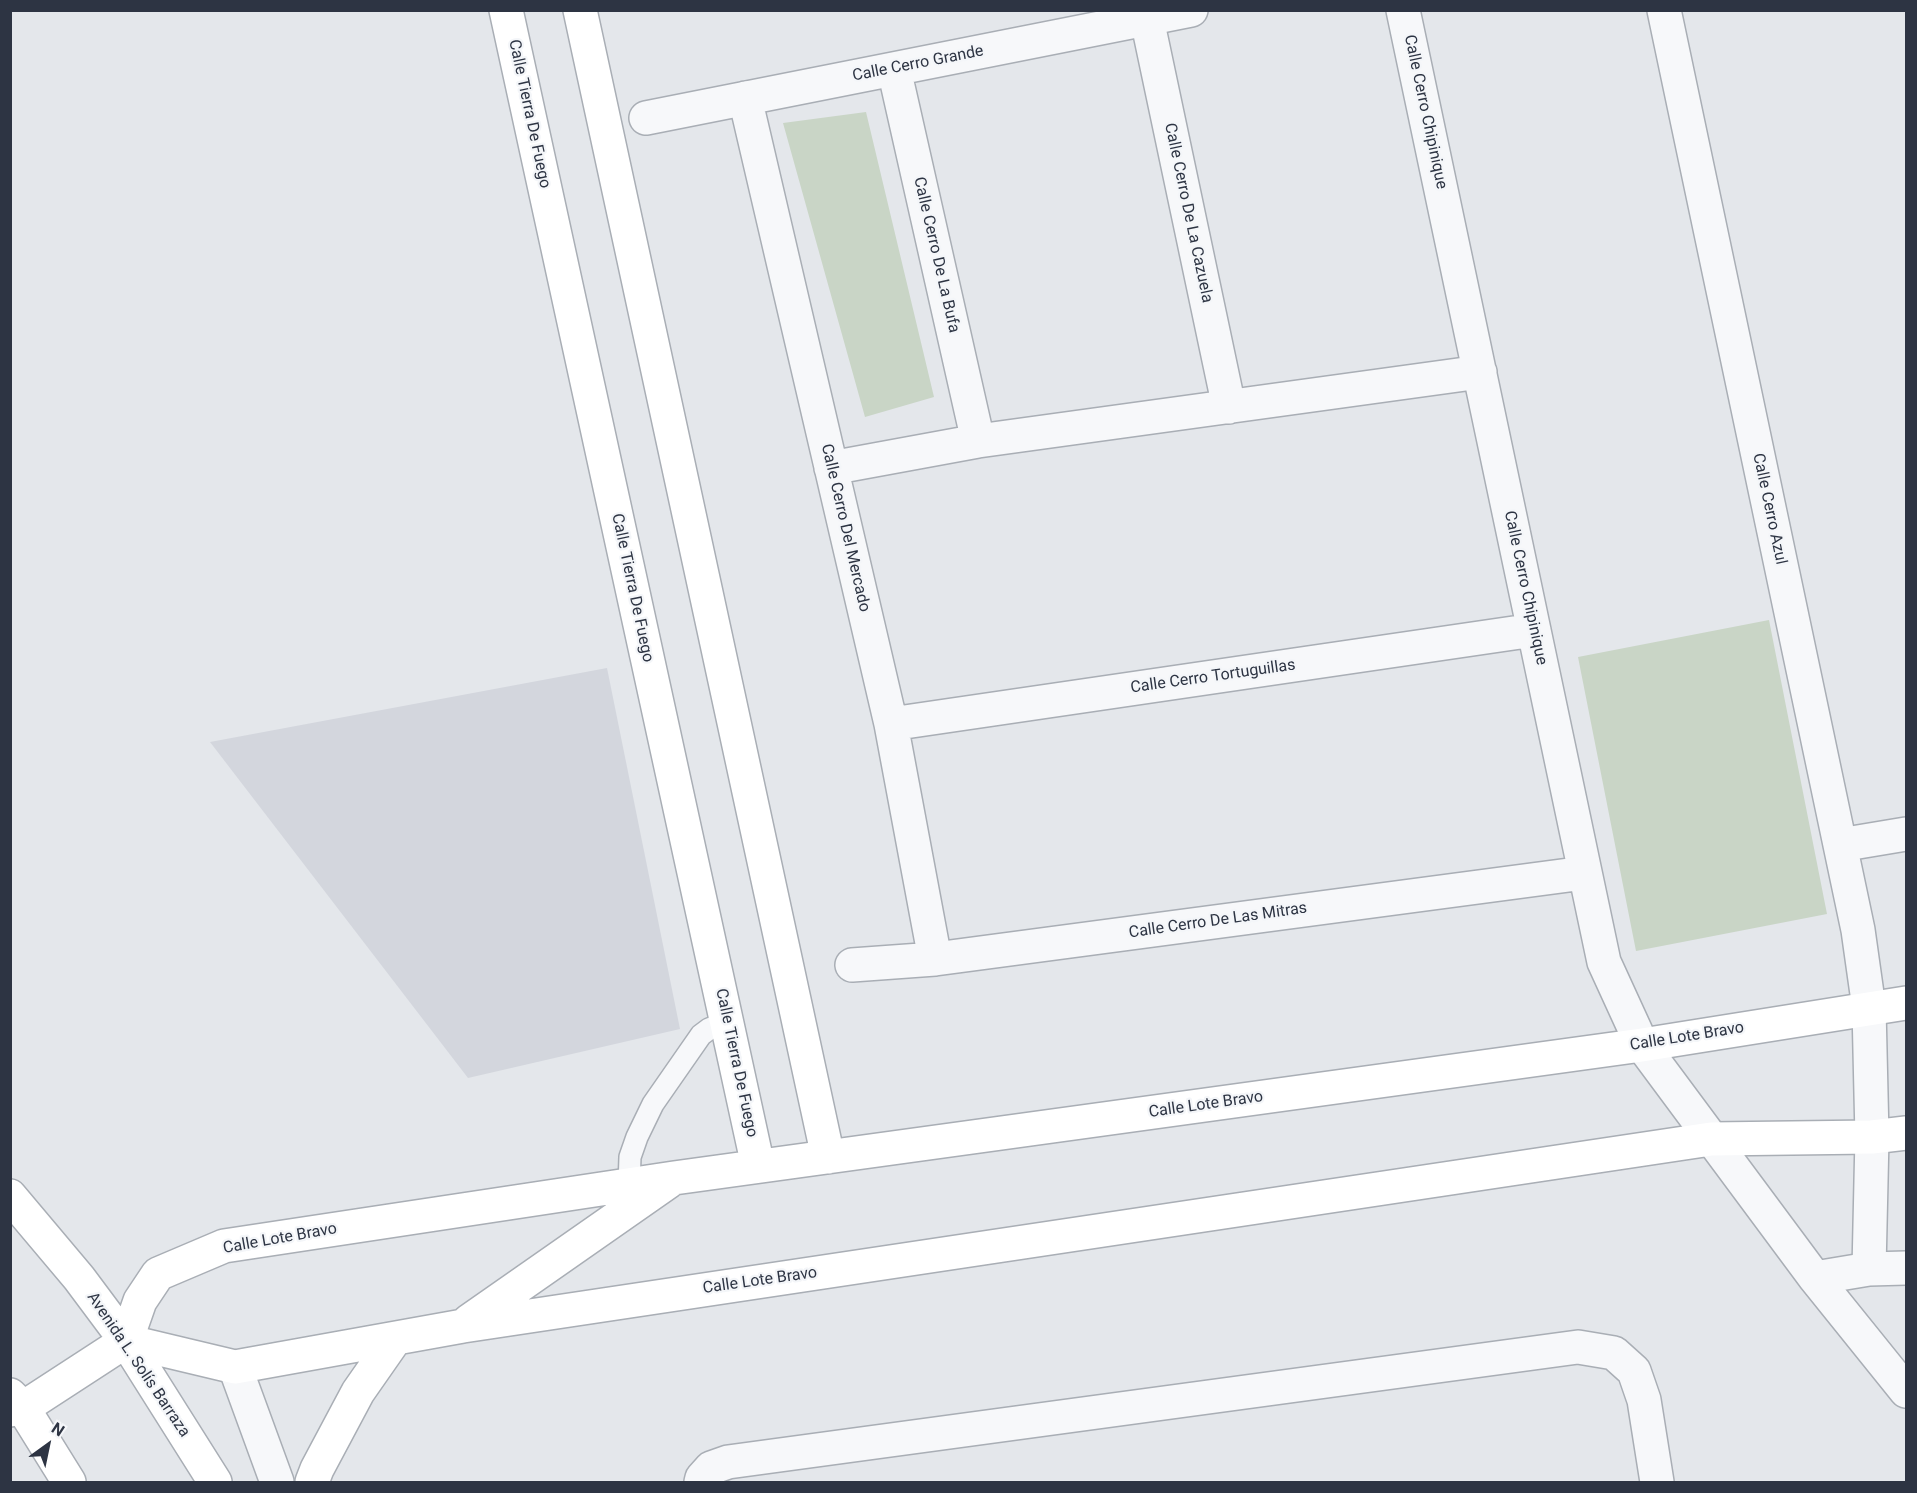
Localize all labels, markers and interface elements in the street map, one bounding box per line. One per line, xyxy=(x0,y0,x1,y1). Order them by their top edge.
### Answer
street label: Calle Cerro Chipinique xyxy=(1399,33,1451,191)
street label: Calle Tierra De Fuego xyxy=(504,38,554,190)
street label: Calle Cerro Grande xyxy=(851,42,985,86)
street label: Calle Cerro De La Cazuela xyxy=(1160,121,1216,305)
street label: Calle Cerro De La Bufa xyxy=(909,175,963,335)
street label: Calle Cerro Del Mercado xyxy=(816,442,874,614)
street label: Calle Cerro Azul xyxy=(1748,452,1790,566)
street label: Calle Cerro Chipinique xyxy=(1499,509,1551,667)
street label: Calle Tierra De Fuego xyxy=(607,512,657,664)
street label: Calle Cerro Tortuguillas xyxy=(1129,656,1297,698)
street label: Calle Cerro De Las Mitras xyxy=(1128,899,1308,943)
street label: Calle Tierra De Fuego xyxy=(711,987,761,1139)
street label: Calle Lote Bravo xyxy=(1629,1019,1745,1055)
street label: Calle Lote Bravo xyxy=(1148,1087,1264,1123)
street label: Calle Lote Bravo xyxy=(222,1220,338,1258)
street label: Calle Lote Bravo xyxy=(702,1263,818,1299)
street label: Avenida L. Solís Barraza xyxy=(82,1289,194,1441)
north arrow xyxy=(18,1415,78,1475)
text: N xyxy=(48,1418,68,1441)

